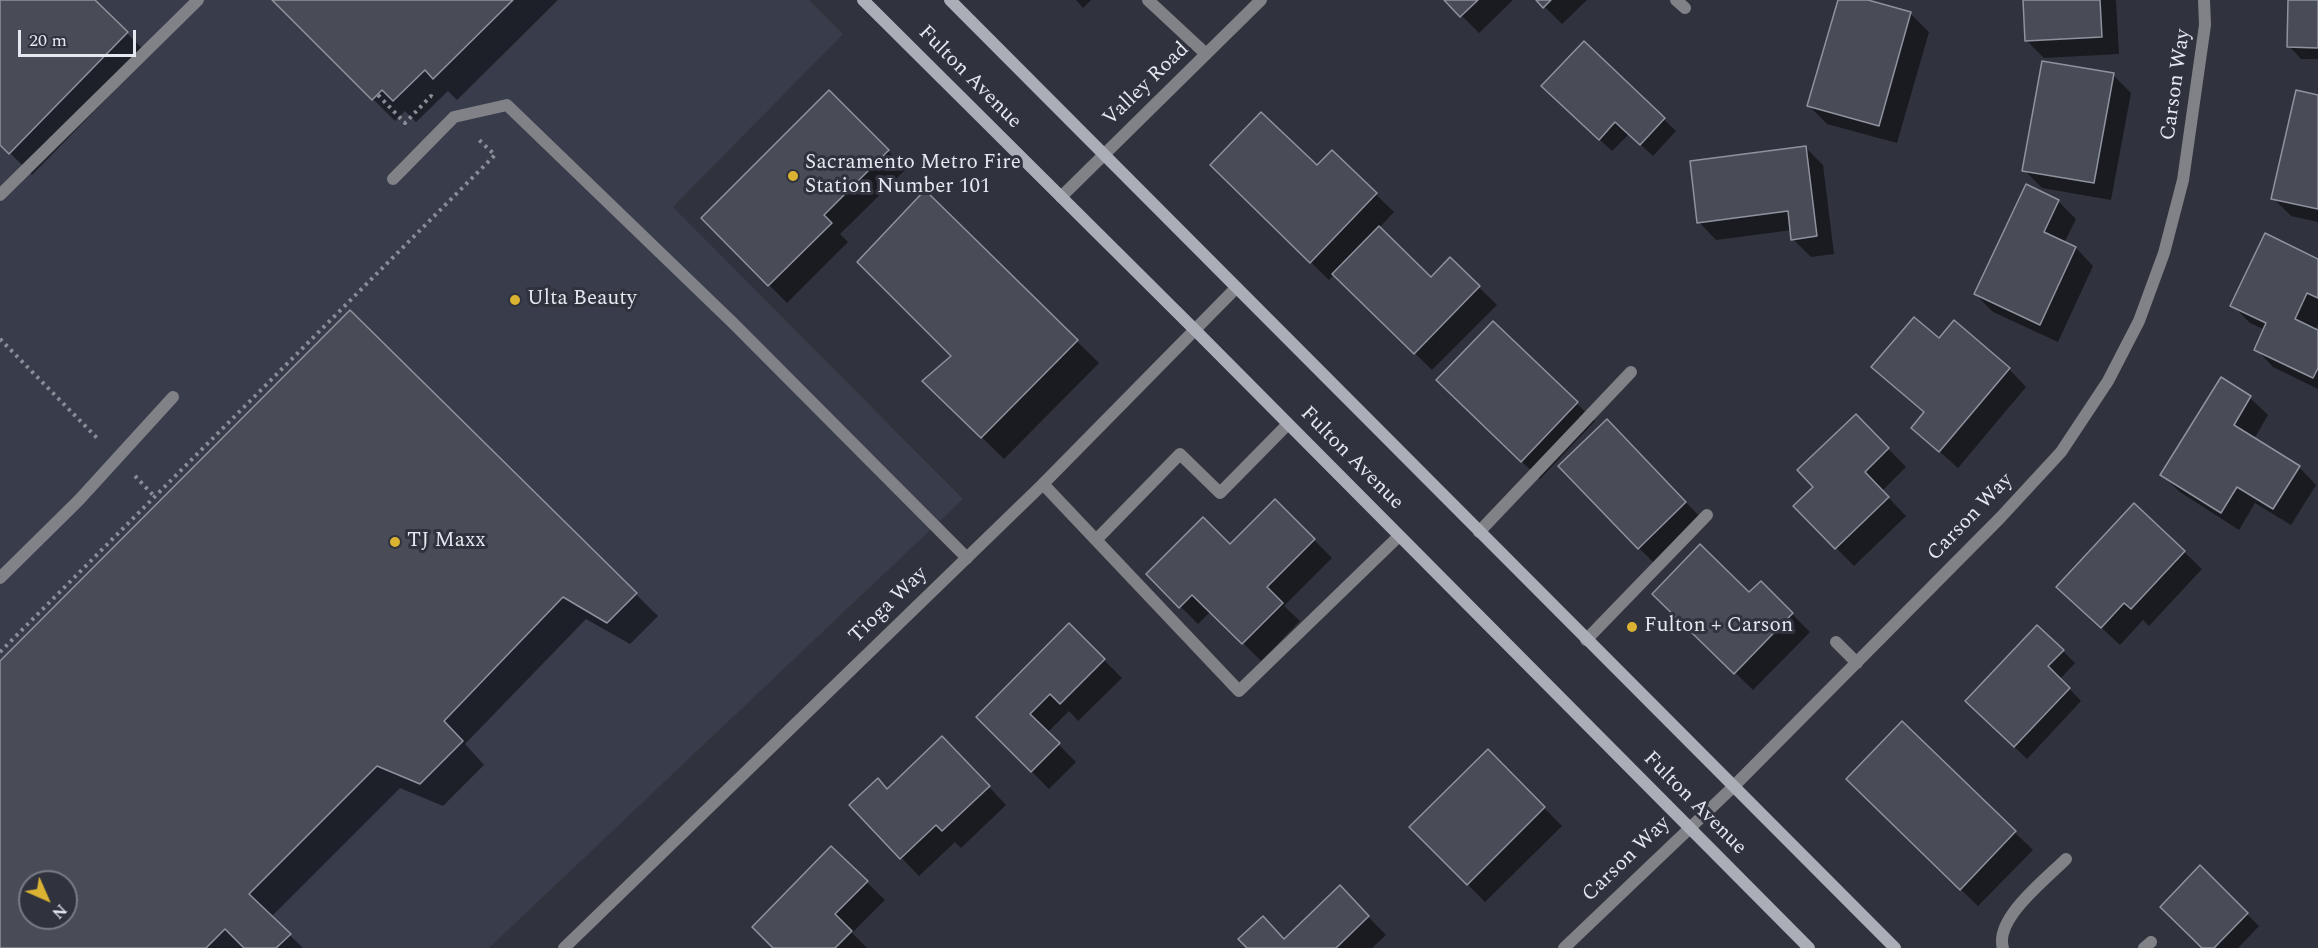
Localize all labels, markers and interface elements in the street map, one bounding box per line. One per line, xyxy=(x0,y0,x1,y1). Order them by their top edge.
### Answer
scale bar xyxy=(21,18,140,56)
street label: Fulton Avenue xyxy=(912,21,1026,135)
text: 20 m xyxy=(29,27,67,54)
street label: Carson Way xyxy=(2157,28,2197,142)
street label: Valley Road xyxy=(1099,38,1195,132)
place label: Sacramento Metro Fire Station Number 101 xyxy=(805,151,1021,201)
marker: Sacramento Metro Fire Station Number 101 xyxy=(786,169,800,183)
place label: Ulta Beauty xyxy=(527,287,637,313)
marker: Ulta Beauty xyxy=(508,293,522,307)
street label: Fulton Avenue xyxy=(1294,402,1408,516)
street label: Carson Way xyxy=(1923,469,2019,567)
place label: TJ Maxx xyxy=(407,529,486,555)
marker: TJ Maxx xyxy=(388,535,402,549)
street label: Tioga Way xyxy=(845,562,933,650)
place label: Fulton + Carson xyxy=(1644,614,1793,640)
marker: Fulton + Carson xyxy=(1625,620,1639,634)
street label: Fulton Avenue xyxy=(1637,747,1751,861)
street label: Carson Way xyxy=(1578,812,1676,908)
north arrow xyxy=(18,870,78,930)
text: N xyxy=(46,898,72,924)

